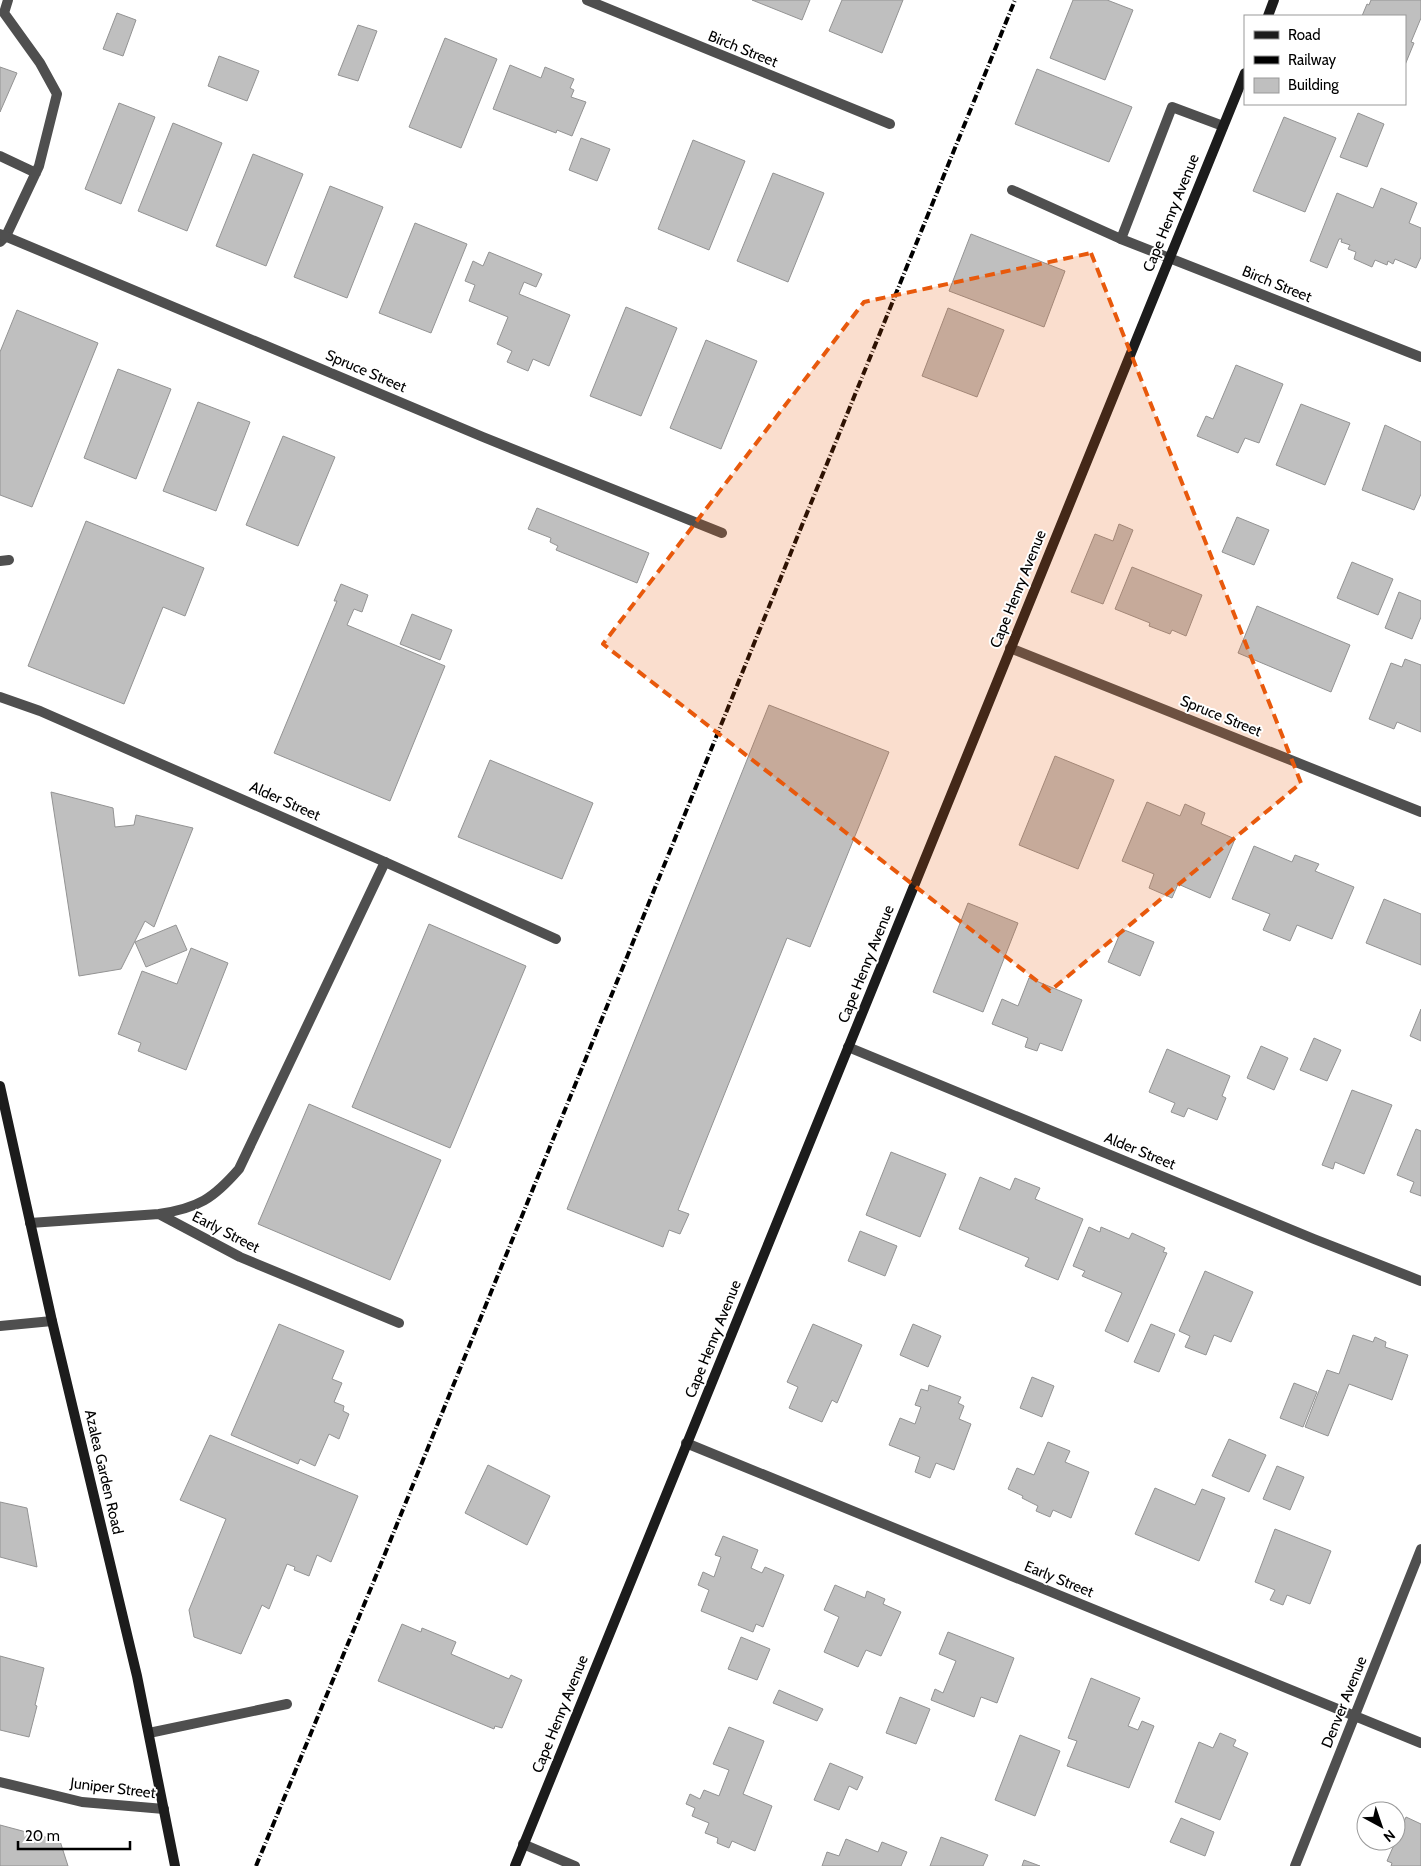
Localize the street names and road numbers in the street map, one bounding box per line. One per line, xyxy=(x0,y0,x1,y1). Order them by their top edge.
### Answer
street label: Birch Street xyxy=(706,27,780,71)
street label: Cape Henry Avenue xyxy=(1139,151,1203,275)
street label: Birch Street xyxy=(1240,262,1314,306)
street label: Spruce Street xyxy=(323,346,409,396)
street label: Cape Henry Avenue xyxy=(986,527,1050,651)
street label: Spruce Street xyxy=(1178,692,1264,740)
street label: Alder Street xyxy=(247,777,323,825)
street label: Cape Henry Avenue xyxy=(834,902,898,1026)
street label: Alder Street xyxy=(1102,1129,1178,1173)
street label: Early Street xyxy=(189,1207,263,1257)
street label: Cape Henry Avenue xyxy=(681,1277,745,1401)
street label: Azalea Garden Road xyxy=(81,1408,127,1536)
street label: Early Street xyxy=(1022,1557,1096,1601)
street label: Cape Henry Avenue xyxy=(528,1652,592,1776)
street label: Denver Avenue xyxy=(1317,1653,1371,1750)
street label: Juniper Street xyxy=(68,1774,157,1802)

